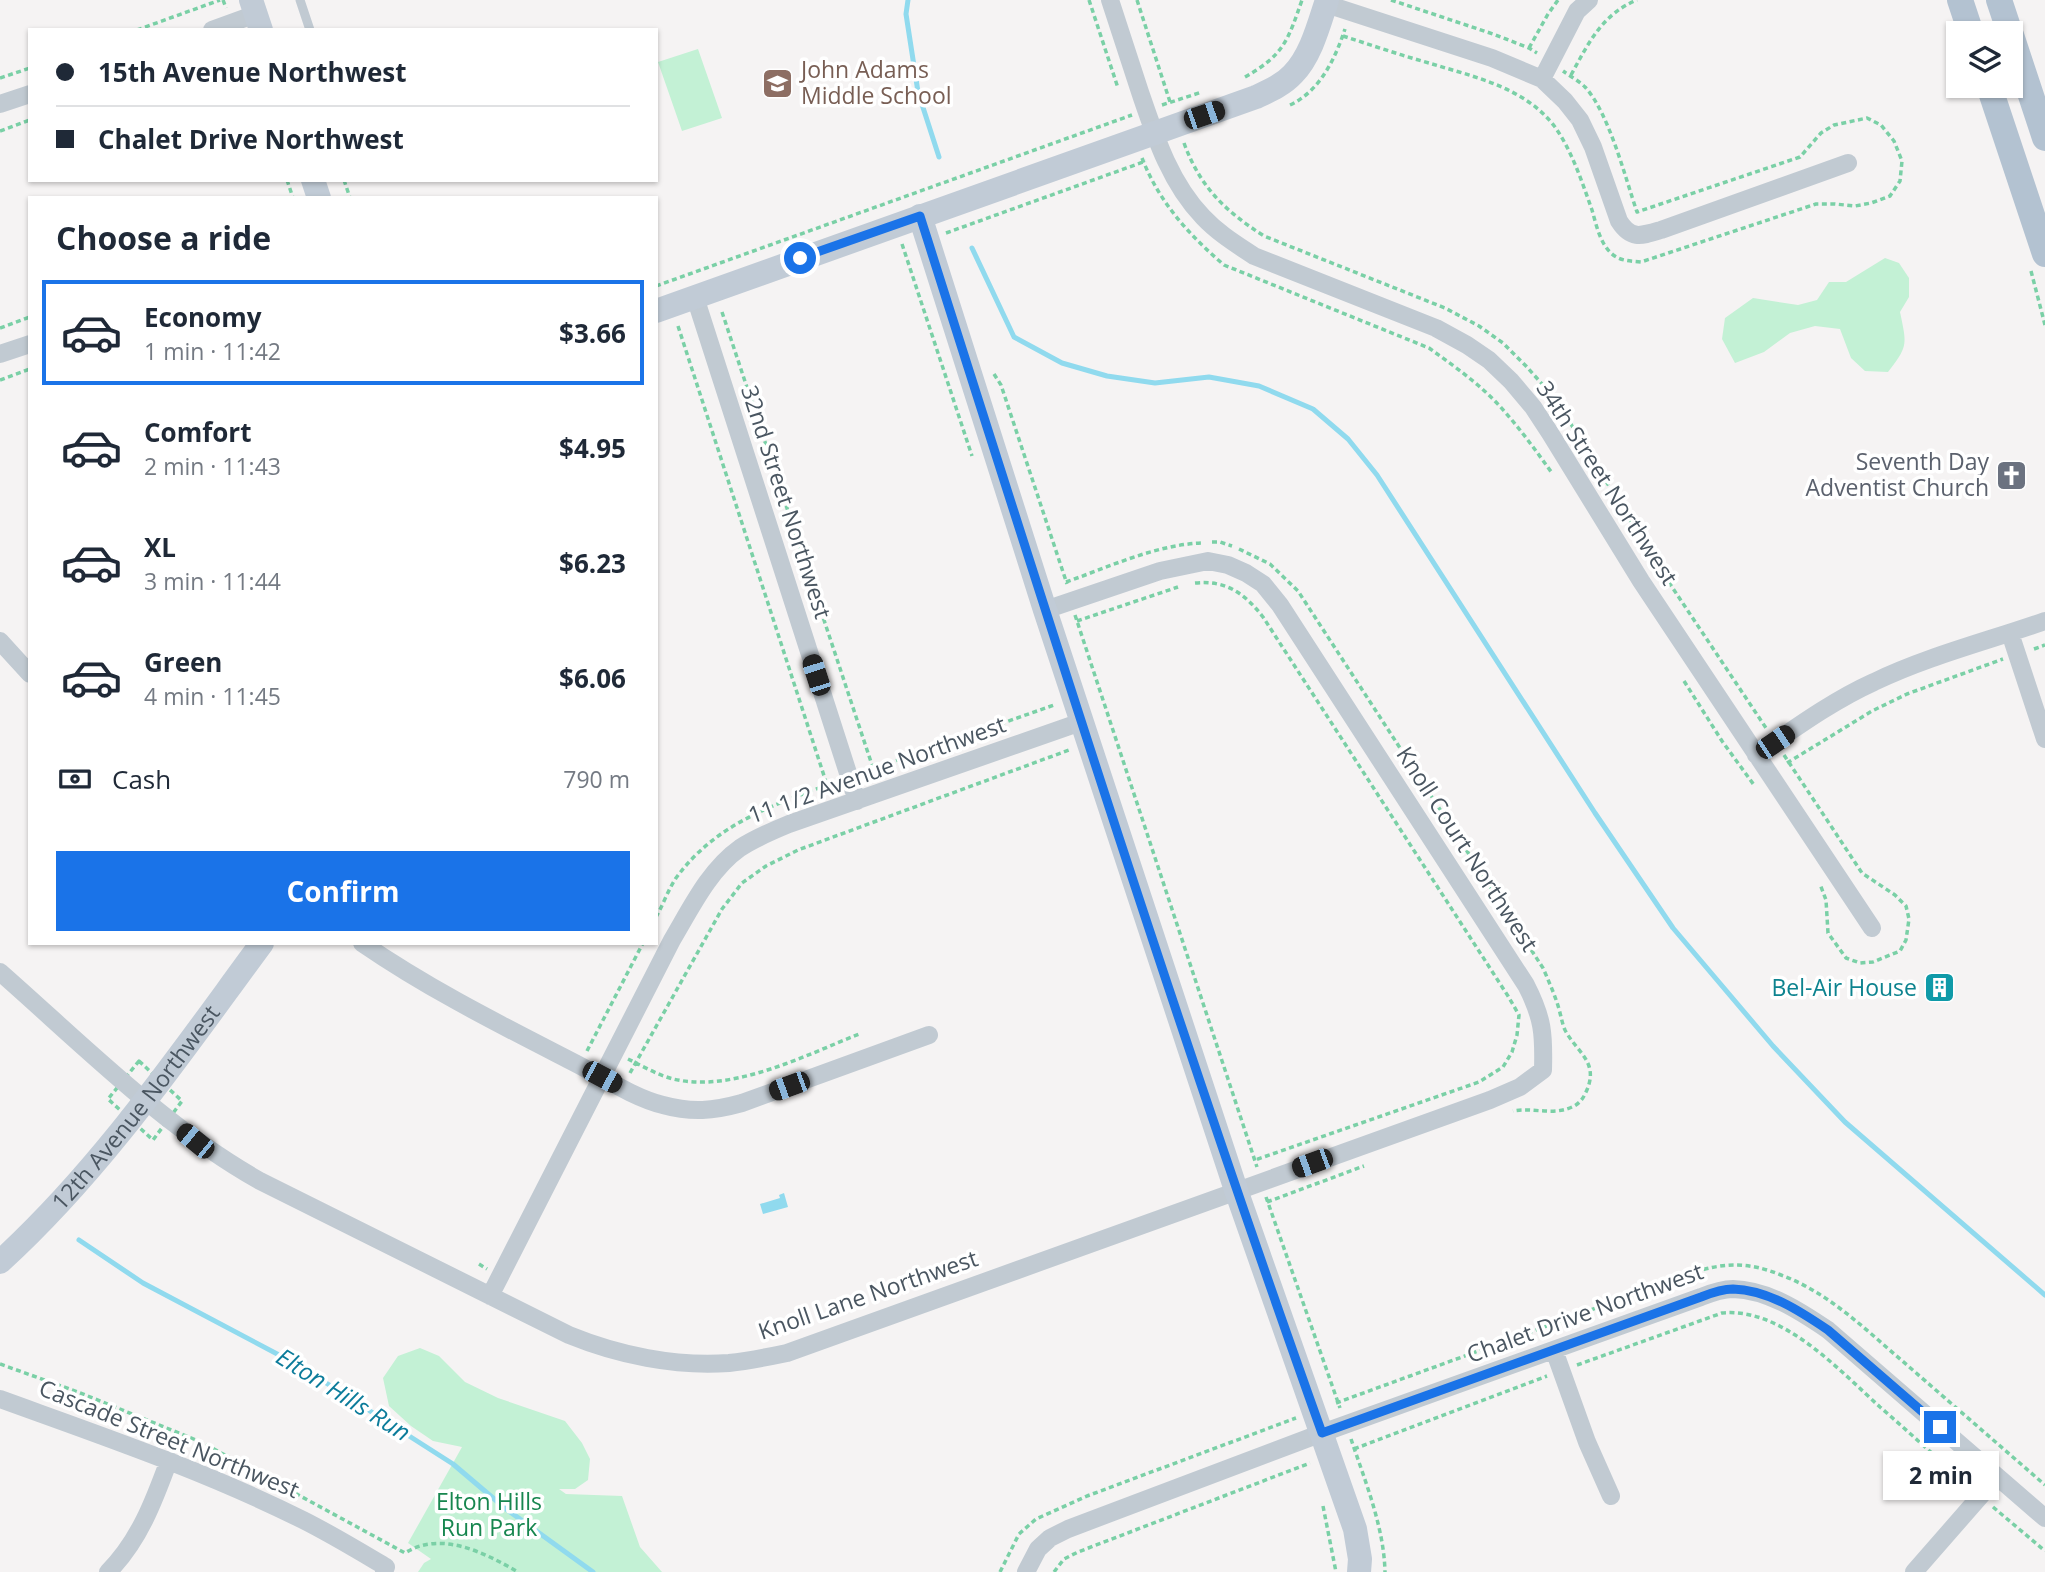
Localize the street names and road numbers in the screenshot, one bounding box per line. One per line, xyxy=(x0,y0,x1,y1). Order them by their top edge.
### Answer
street label: 34th Street Northwest xyxy=(1530,374,1686,591)
street label: 32nd Street Northwest xyxy=(734,381,840,622)
street label: 11 1/2 Avenue Northwest xyxy=(743,708,1010,831)
street label: Knoll Court Northwest xyxy=(1390,740,1546,957)
street label: 12th Avenue Northwest xyxy=(44,998,226,1216)
street label: Knoll Lane Northwest xyxy=(754,1241,982,1347)
street label: Chalet Drive Northwest xyxy=(1462,1254,1707,1370)
street label: Cascade Street Northwest xyxy=(35,1371,304,1505)

